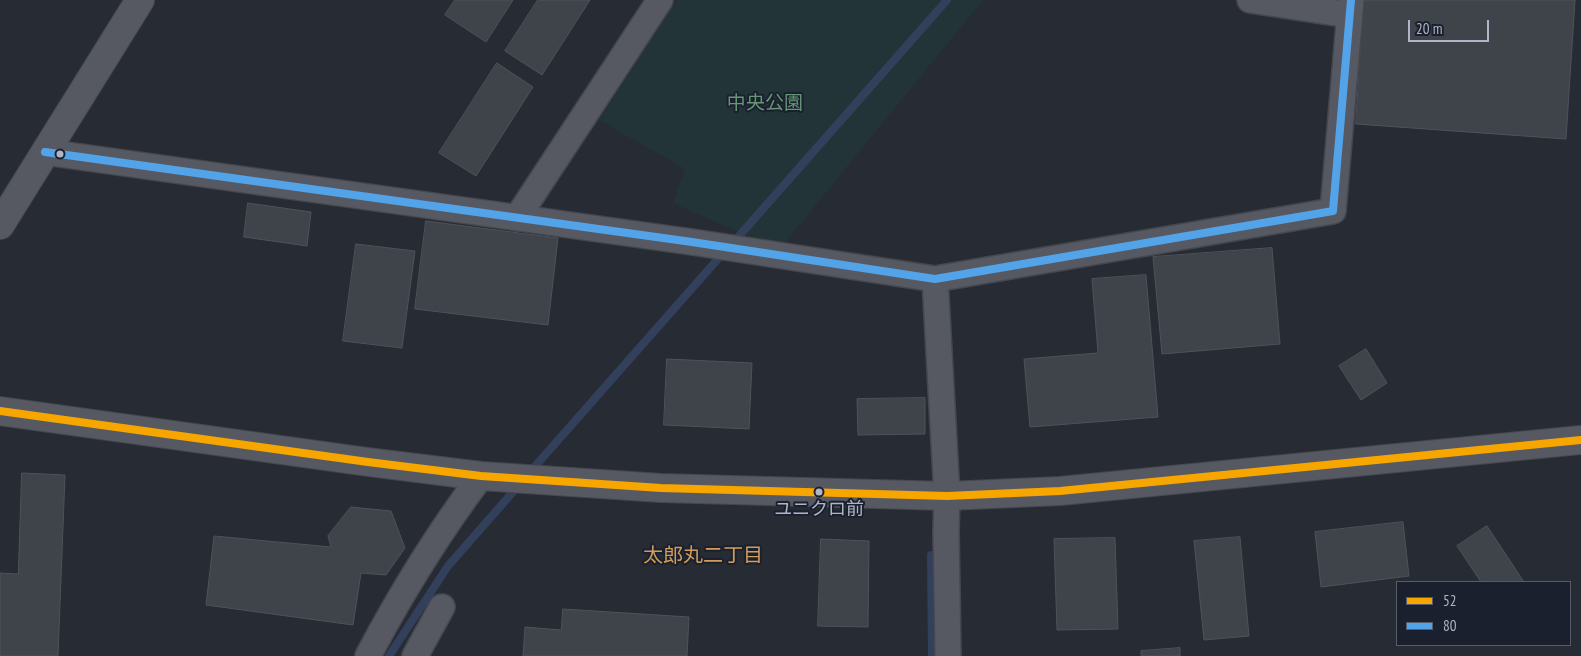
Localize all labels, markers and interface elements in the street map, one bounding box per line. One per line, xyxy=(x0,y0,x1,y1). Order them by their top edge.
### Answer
scale bar xyxy=(1411,10,1492,42)
text: 20 m xyxy=(1416,19,1442,38)
park label: 中央公園 xyxy=(727,93,803,115)
unlabelled marker xyxy=(55,149,65,159)
marker: ユニクロ前 xyxy=(814,487,824,497)
place label: ユニクロ前 xyxy=(774,499,864,521)
district label: 太郎丸二丁目 xyxy=(643,544,763,568)
legend xyxy=(1396,581,1571,646)
text: 52 xyxy=(1443,591,1457,610)
text: 80 xyxy=(1443,616,1457,635)

